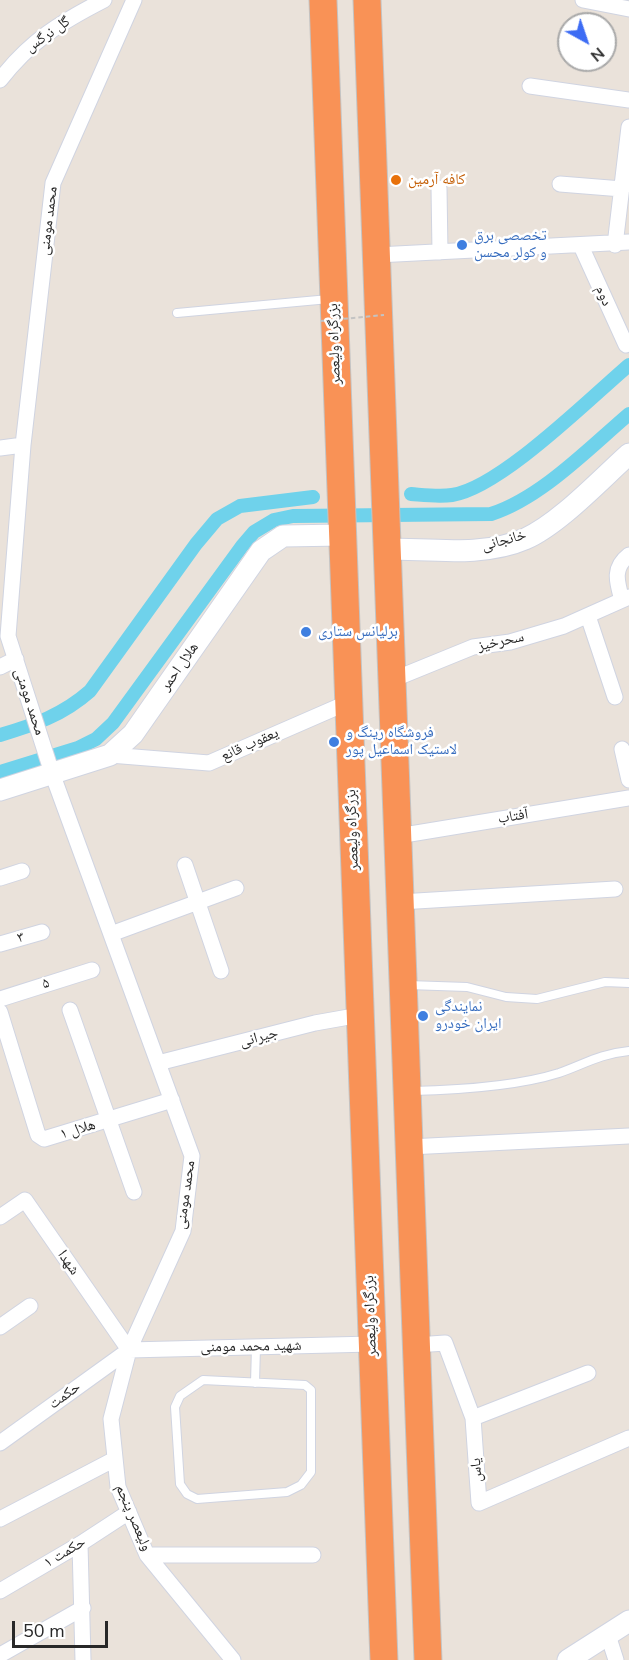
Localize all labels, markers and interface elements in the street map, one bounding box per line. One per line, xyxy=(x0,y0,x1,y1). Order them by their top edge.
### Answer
north arrow xyxy=(557,12,617,72)
street label: گل نرگس xyxy=(22,13,74,57)
text: N xyxy=(586,42,609,67)
place label: کافه آرمین xyxy=(408,171,465,189)
marker: کافه آرمین xyxy=(389,173,403,187)
street label: محمد مومنی xyxy=(36,185,62,257)
place label: تخصصی برق و کولر محسن xyxy=(474,227,547,262)
marker: تخصصی برق و کولر محسن xyxy=(455,238,469,252)
street label: دوم xyxy=(591,283,615,309)
street label: بزرگراه ولیعصر xyxy=(325,303,345,385)
street label: خانجانی xyxy=(480,526,528,556)
place label: برلیانس ستاری xyxy=(318,623,398,641)
marker: برلیانس ستاری xyxy=(299,625,313,639)
street label: سحرخیز xyxy=(476,628,526,656)
street label: هلال احمر xyxy=(157,639,203,695)
street label: محمد مومنی xyxy=(10,666,48,738)
street label: یعقوب قانع xyxy=(218,724,282,766)
place label: فروشگاه رینگ و لاستیک اسماعیل پور xyxy=(346,724,457,759)
marker: فروشگاه رینگ و لاستیک اسماعیل پور xyxy=(327,735,341,749)
street label: بزرگراه ولیعصر xyxy=(343,789,363,871)
street label: آفتاب xyxy=(496,806,530,828)
street label: ۳ xyxy=(15,928,27,948)
street label: ۵ xyxy=(40,974,52,994)
place label: نمایندگی ایران خودرو xyxy=(435,998,502,1033)
marker: نمایندگی ایران خودرو xyxy=(416,1009,430,1023)
street label: جیرانی xyxy=(238,1024,280,1052)
street label: هلال ۱ xyxy=(58,1116,98,1144)
street label: محمد مومنی xyxy=(172,1159,200,1231)
street label: شهدا xyxy=(53,1247,83,1279)
street label: بزرگراه ولیعصر xyxy=(361,1275,381,1357)
street label: شهید محمد مومنی xyxy=(200,1337,302,1357)
street label: حکمت xyxy=(46,1378,84,1414)
street label: یاس xyxy=(467,1457,487,1483)
street label: ولیعصر پنجم xyxy=(111,1482,155,1554)
street label: حکمت ۱ xyxy=(41,1534,89,1572)
scale bar xyxy=(15,1609,111,1647)
text: 50 m xyxy=(23,1619,65,1643)

